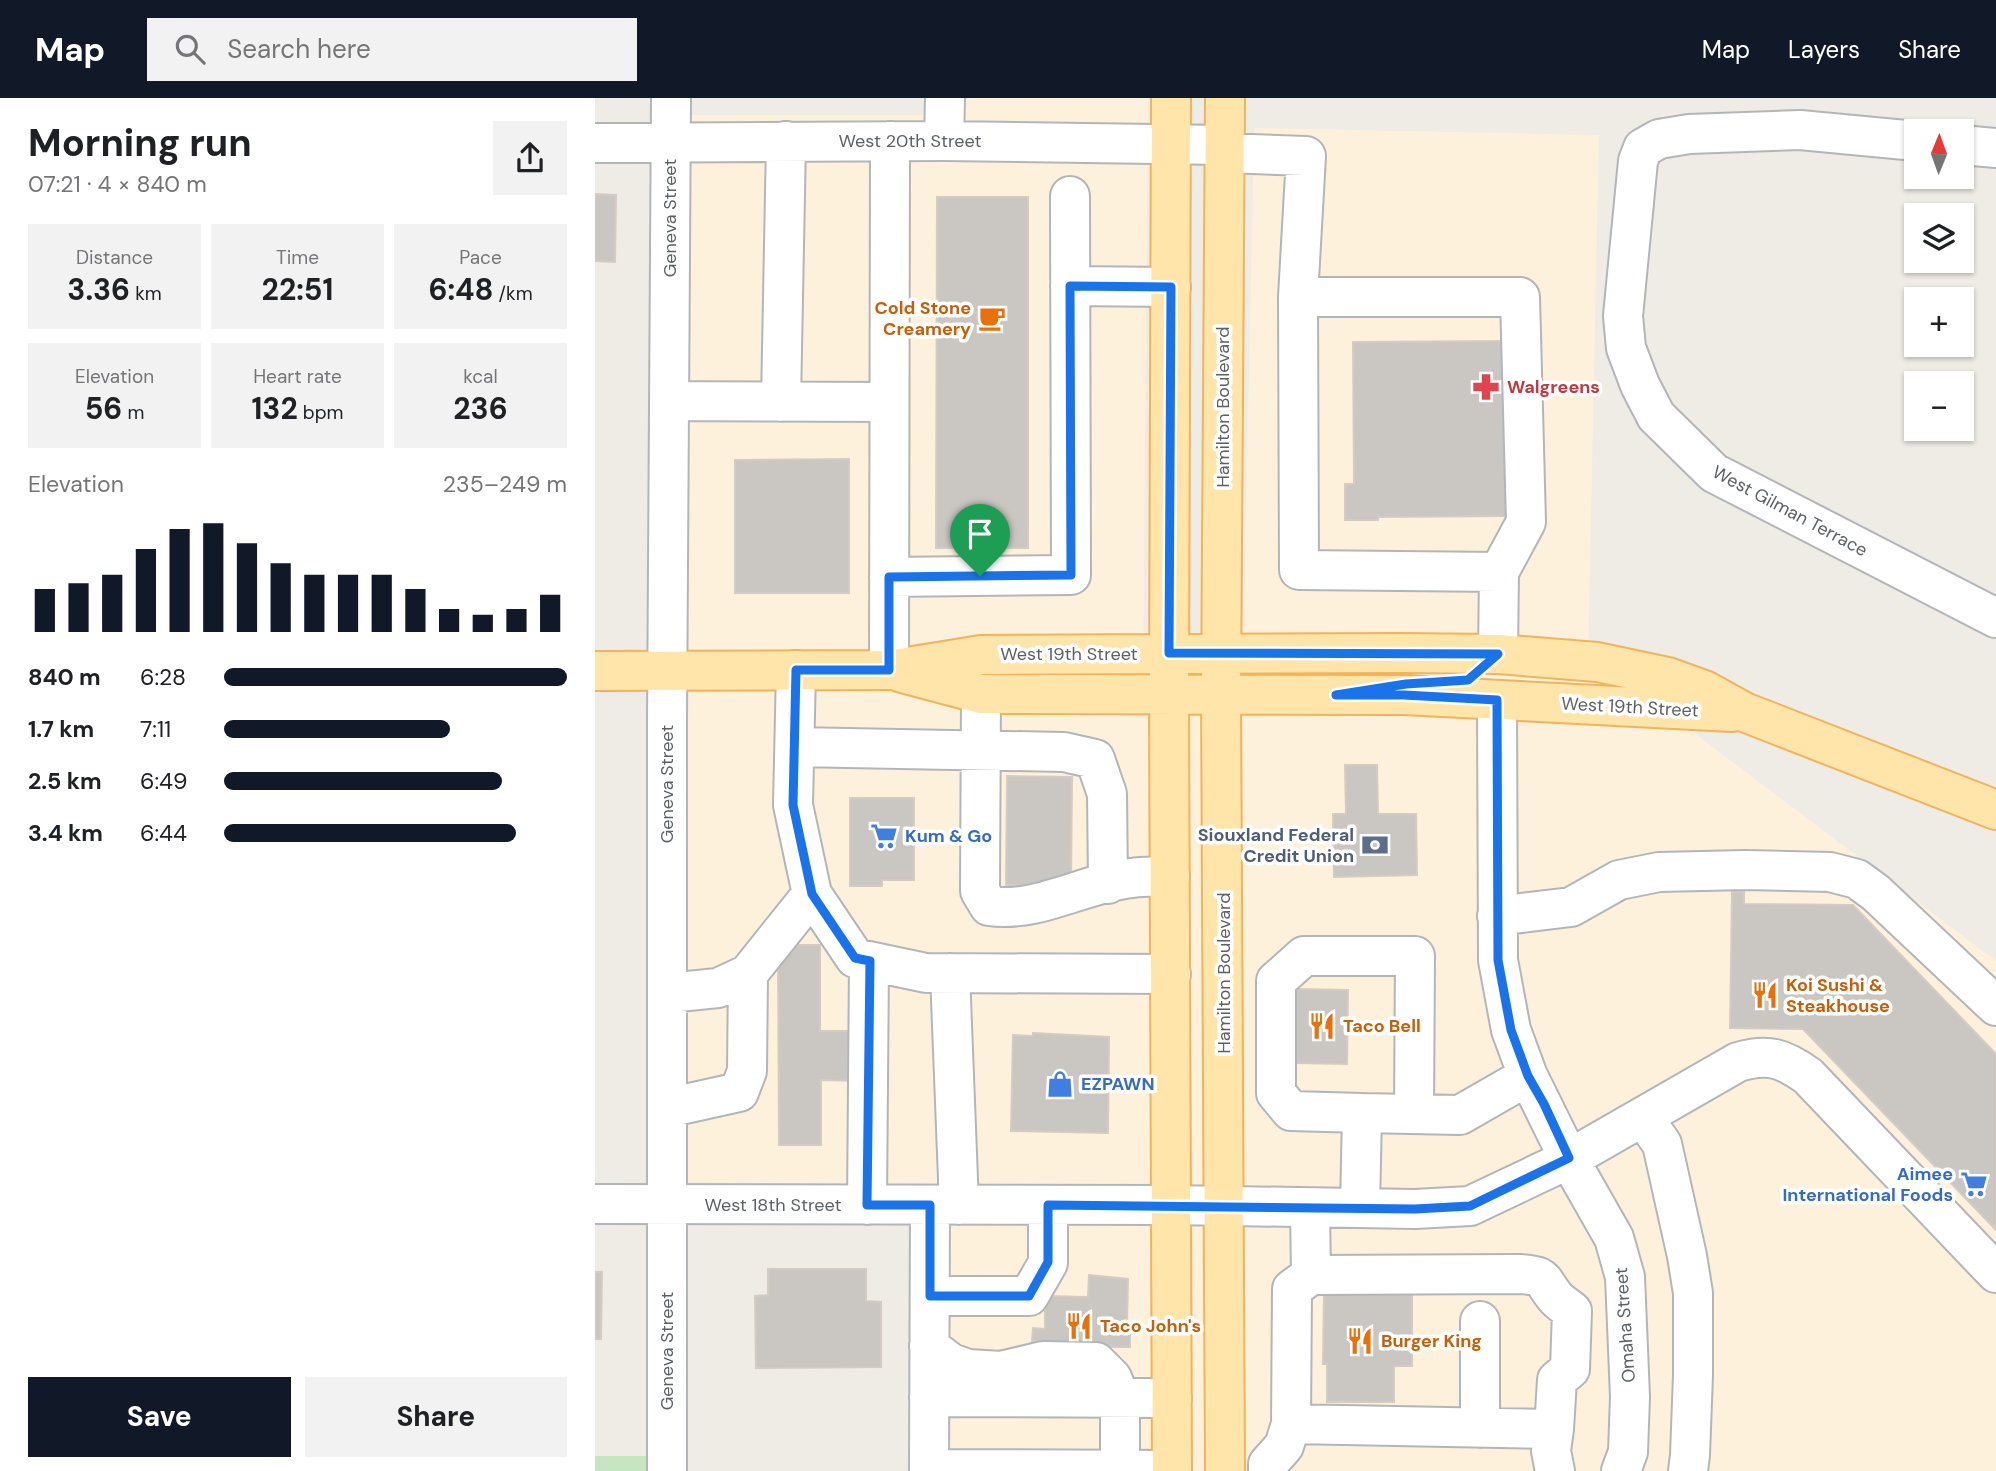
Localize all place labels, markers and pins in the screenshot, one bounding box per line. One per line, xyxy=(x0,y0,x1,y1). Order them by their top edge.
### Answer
place label: Cold Stone Creamery xyxy=(875,296,971,341)
cafe icon: Cold Stone Creamery xyxy=(977,303,1007,333)
pharmacy icon: Walgreens xyxy=(1471,372,1501,402)
place label: Walgreens xyxy=(1507,375,1600,399)
pin xyxy=(950,504,1010,576)
supermarket icon: Kum & Go xyxy=(869,821,899,851)
place label: Siouxland Federal Credit Union xyxy=(1198,823,1354,868)
place label: Kum & Go xyxy=(905,824,992,848)
bank icon: Siouxland Federal Credit Union xyxy=(1360,830,1390,860)
place label: Koi Sushi & Steakhouse xyxy=(1786,973,1890,1018)
restaurant icon: Koi Sushi & Steakhouse xyxy=(1750,980,1780,1010)
restaurant icon: Taco Bell xyxy=(1307,1011,1337,1041)
place label: Taco Bell xyxy=(1343,1014,1421,1038)
shop icon: EZPAWN xyxy=(1045,1069,1075,1099)
place label: EZPAWN xyxy=(1081,1072,1155,1096)
place label: Aimee International Foods xyxy=(1782,1162,1953,1207)
supermarket icon: Aimee International Foods xyxy=(1959,1169,1989,1199)
restaurant icon: Taco John's xyxy=(1064,1311,1094,1341)
place label: Taco John's xyxy=(1100,1314,1201,1338)
restaurant icon: Burger King xyxy=(1345,1326,1375,1356)
place label: Burger King xyxy=(1381,1329,1482,1353)

